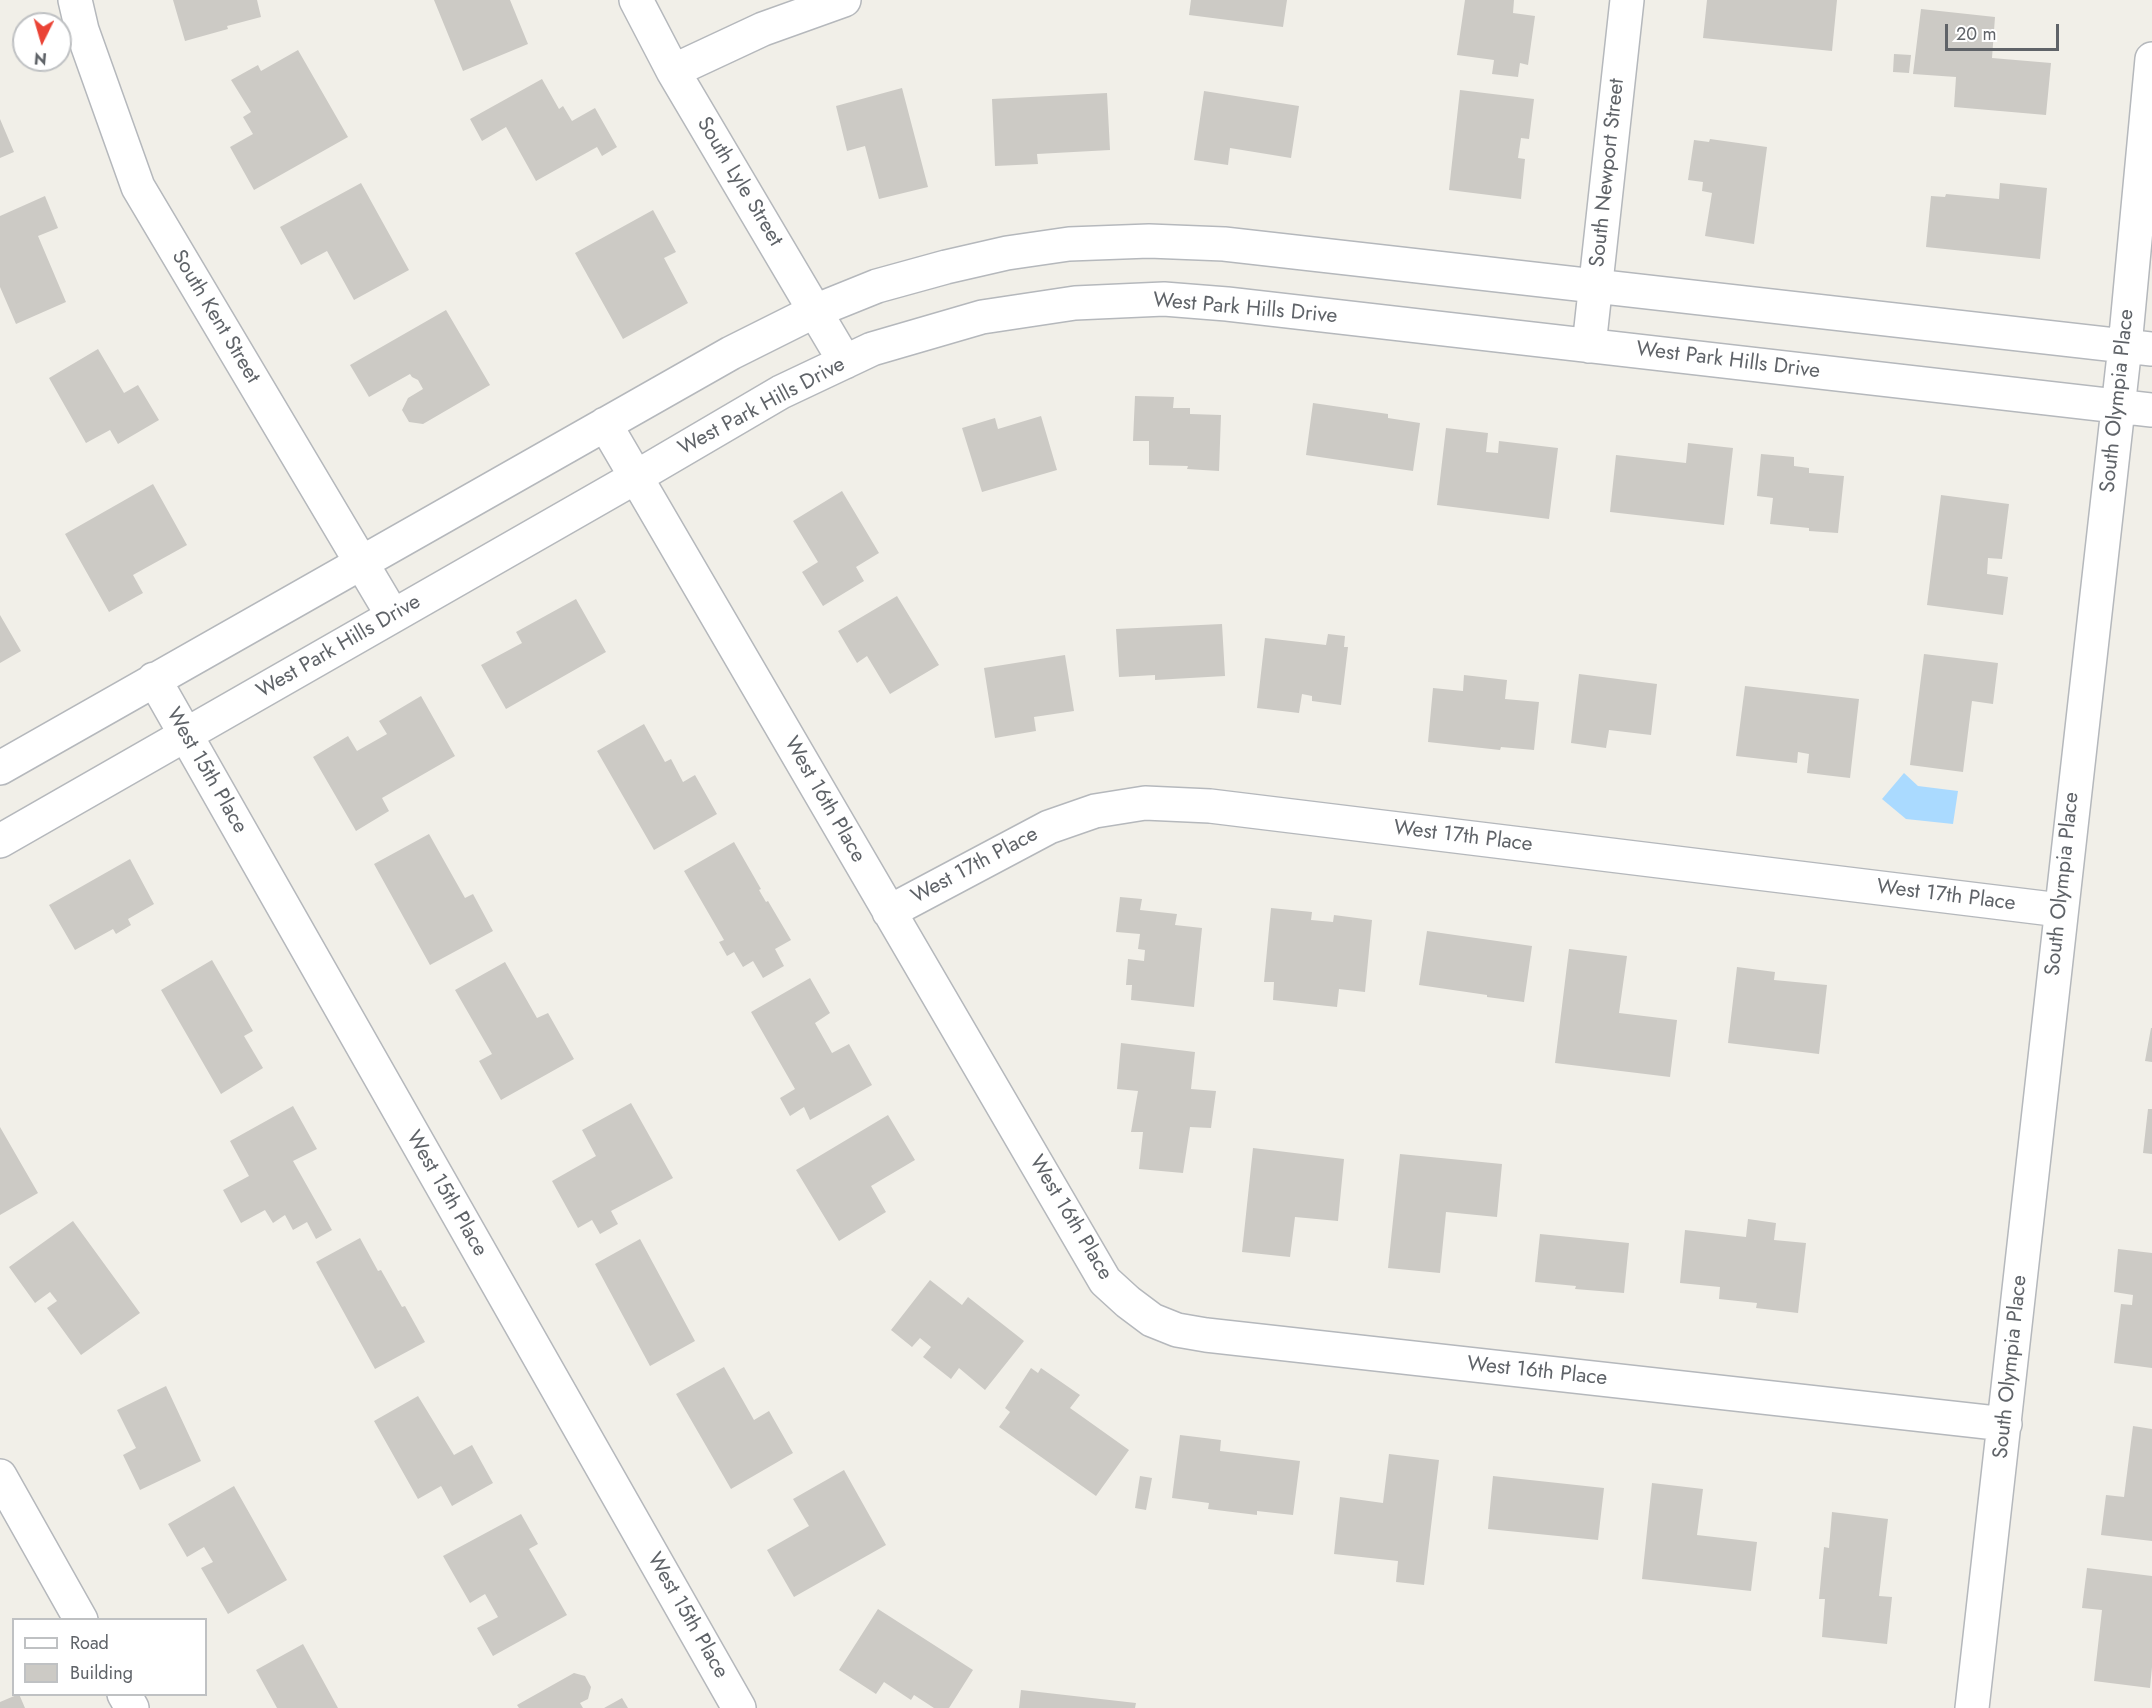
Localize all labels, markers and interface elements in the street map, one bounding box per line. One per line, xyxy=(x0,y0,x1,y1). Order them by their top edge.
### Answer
north arrow xyxy=(12,12,72,72)
scale bar xyxy=(1948,12,2062,50)
text: 20 m xyxy=(1956,21,1996,47)
text: N xyxy=(33,46,48,70)
street label: South Newport Street xyxy=(1586,77,1630,269)
street label: South Lyle Street xyxy=(691,113,787,251)
street label: South Kent Street xyxy=(165,246,265,388)
street label: West Park Hills Drive xyxy=(1152,288,1338,330)
street label: South Olympia Place xyxy=(2096,308,2140,494)
street label: West Park Hills Drive xyxy=(1635,337,1821,385)
street label: West Park Hills Drive xyxy=(674,352,850,462)
street label: West Park Hills Drive xyxy=(253,590,425,704)
street label: West 15th Place xyxy=(160,704,252,838)
street label: West 16th Place xyxy=(778,733,870,867)
street label: South Olympia Place xyxy=(2041,791,2085,977)
street label: West 17th Place xyxy=(1392,816,1534,858)
street label: West 17th Place xyxy=(907,822,1043,910)
street label: West 17th Place xyxy=(1875,875,2017,917)
street label: West 15th Place xyxy=(400,1127,492,1261)
street label: West 16th Place xyxy=(1023,1151,1117,1285)
street label: South Olympia Place xyxy=(1989,1274,2033,1460)
street label: West 16th Place xyxy=(1466,1352,1608,1392)
street label: West 15th Place xyxy=(641,1549,733,1683)
legend xyxy=(12,1618,207,1696)
text: Road xyxy=(70,1630,109,1656)
text: Building xyxy=(70,1660,133,1686)

